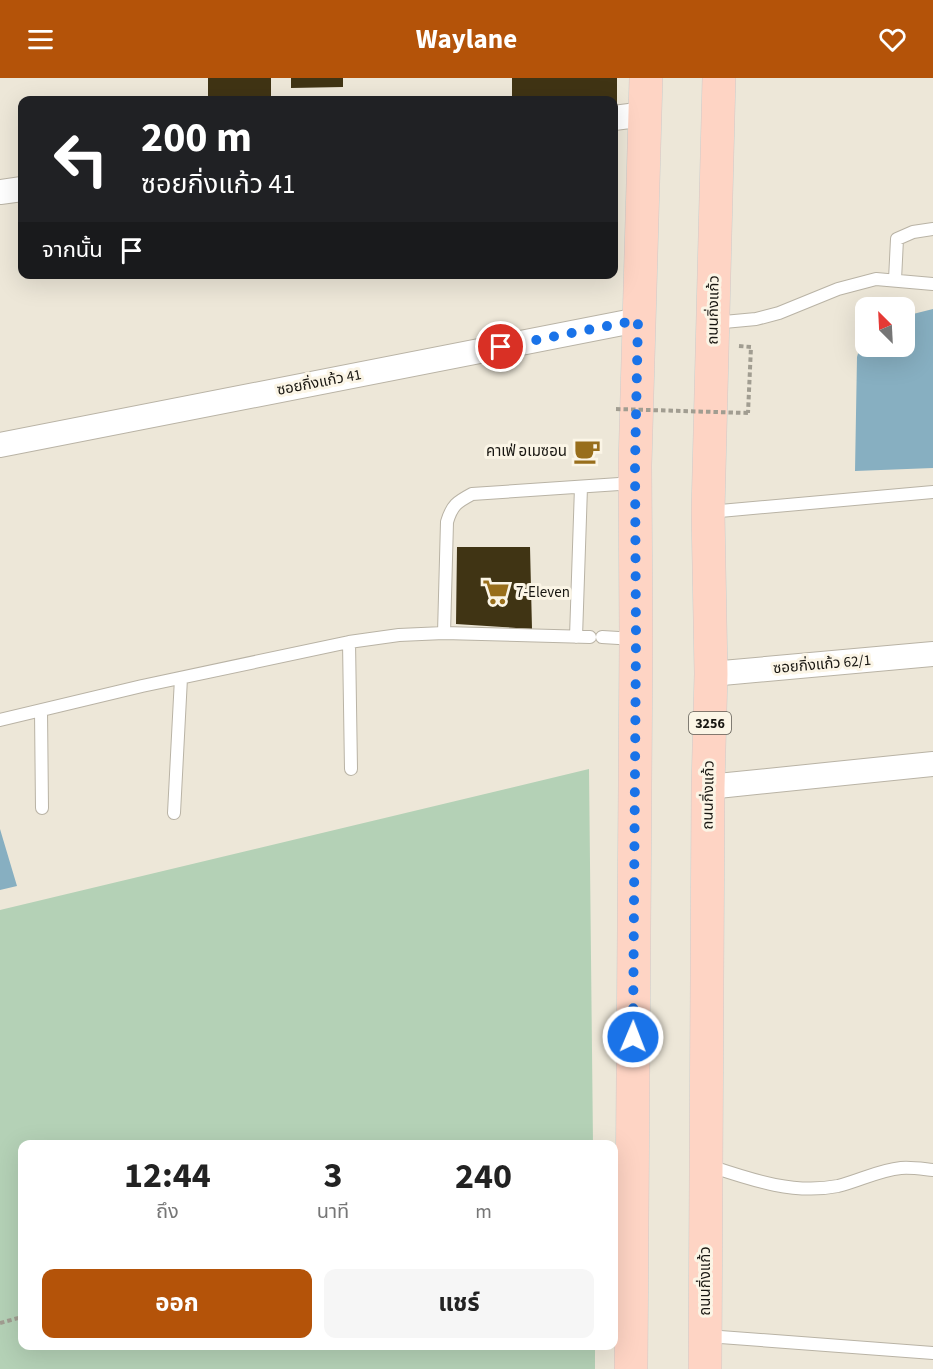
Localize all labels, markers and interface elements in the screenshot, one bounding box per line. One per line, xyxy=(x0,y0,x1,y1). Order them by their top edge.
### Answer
text: Waylane xyxy=(416,20,517,59)
icon: menu xyxy=(24,23,57,56)
icon: heart xyxy=(876,23,909,56)
text: 200 m xyxy=(141,108,252,168)
icon: left xyxy=(42,120,120,198)
text: ซอยกิ่งแก้ว 41 xyxy=(141,165,295,204)
text: จากนั้น xyxy=(42,234,103,266)
icon: arrive xyxy=(115,234,148,267)
street label: ถนนกิ่งแก้ว xyxy=(702,275,725,345)
north arrow xyxy=(855,297,915,357)
map controls xyxy=(855,297,915,357)
pin xyxy=(475,321,526,372)
icon: arrive xyxy=(484,330,517,363)
street label: ซอยกิ่งแก้ว 41 xyxy=(275,364,363,401)
cafe icon: คาเฟ่ อเมซอน xyxy=(572,436,602,466)
place label: คาเฟ่ อเมซอน xyxy=(486,441,567,462)
supermarket icon: 7-Eleven xyxy=(481,577,511,607)
place label: 7-Eleven xyxy=(516,582,570,603)
street label: ซอยกิ่งแก้ว 62/1 xyxy=(772,650,872,679)
road number: 3256 xyxy=(689,712,731,734)
street label: ถนนกิ่งแก้ว xyxy=(697,760,720,830)
position arrow xyxy=(601,1005,665,1069)
text: 12:44 xyxy=(124,1150,211,1201)
text: 3 xyxy=(323,1150,342,1201)
text: 240 xyxy=(455,1151,512,1202)
text: ถึง xyxy=(156,1198,179,1226)
text: นาที xyxy=(317,1198,349,1226)
text: m xyxy=(475,1198,492,1226)
street label: ถนนกิ่งแก้ว xyxy=(695,1246,716,1316)
button: ออก xyxy=(42,1269,312,1338)
button: แชร์ xyxy=(324,1269,594,1338)

